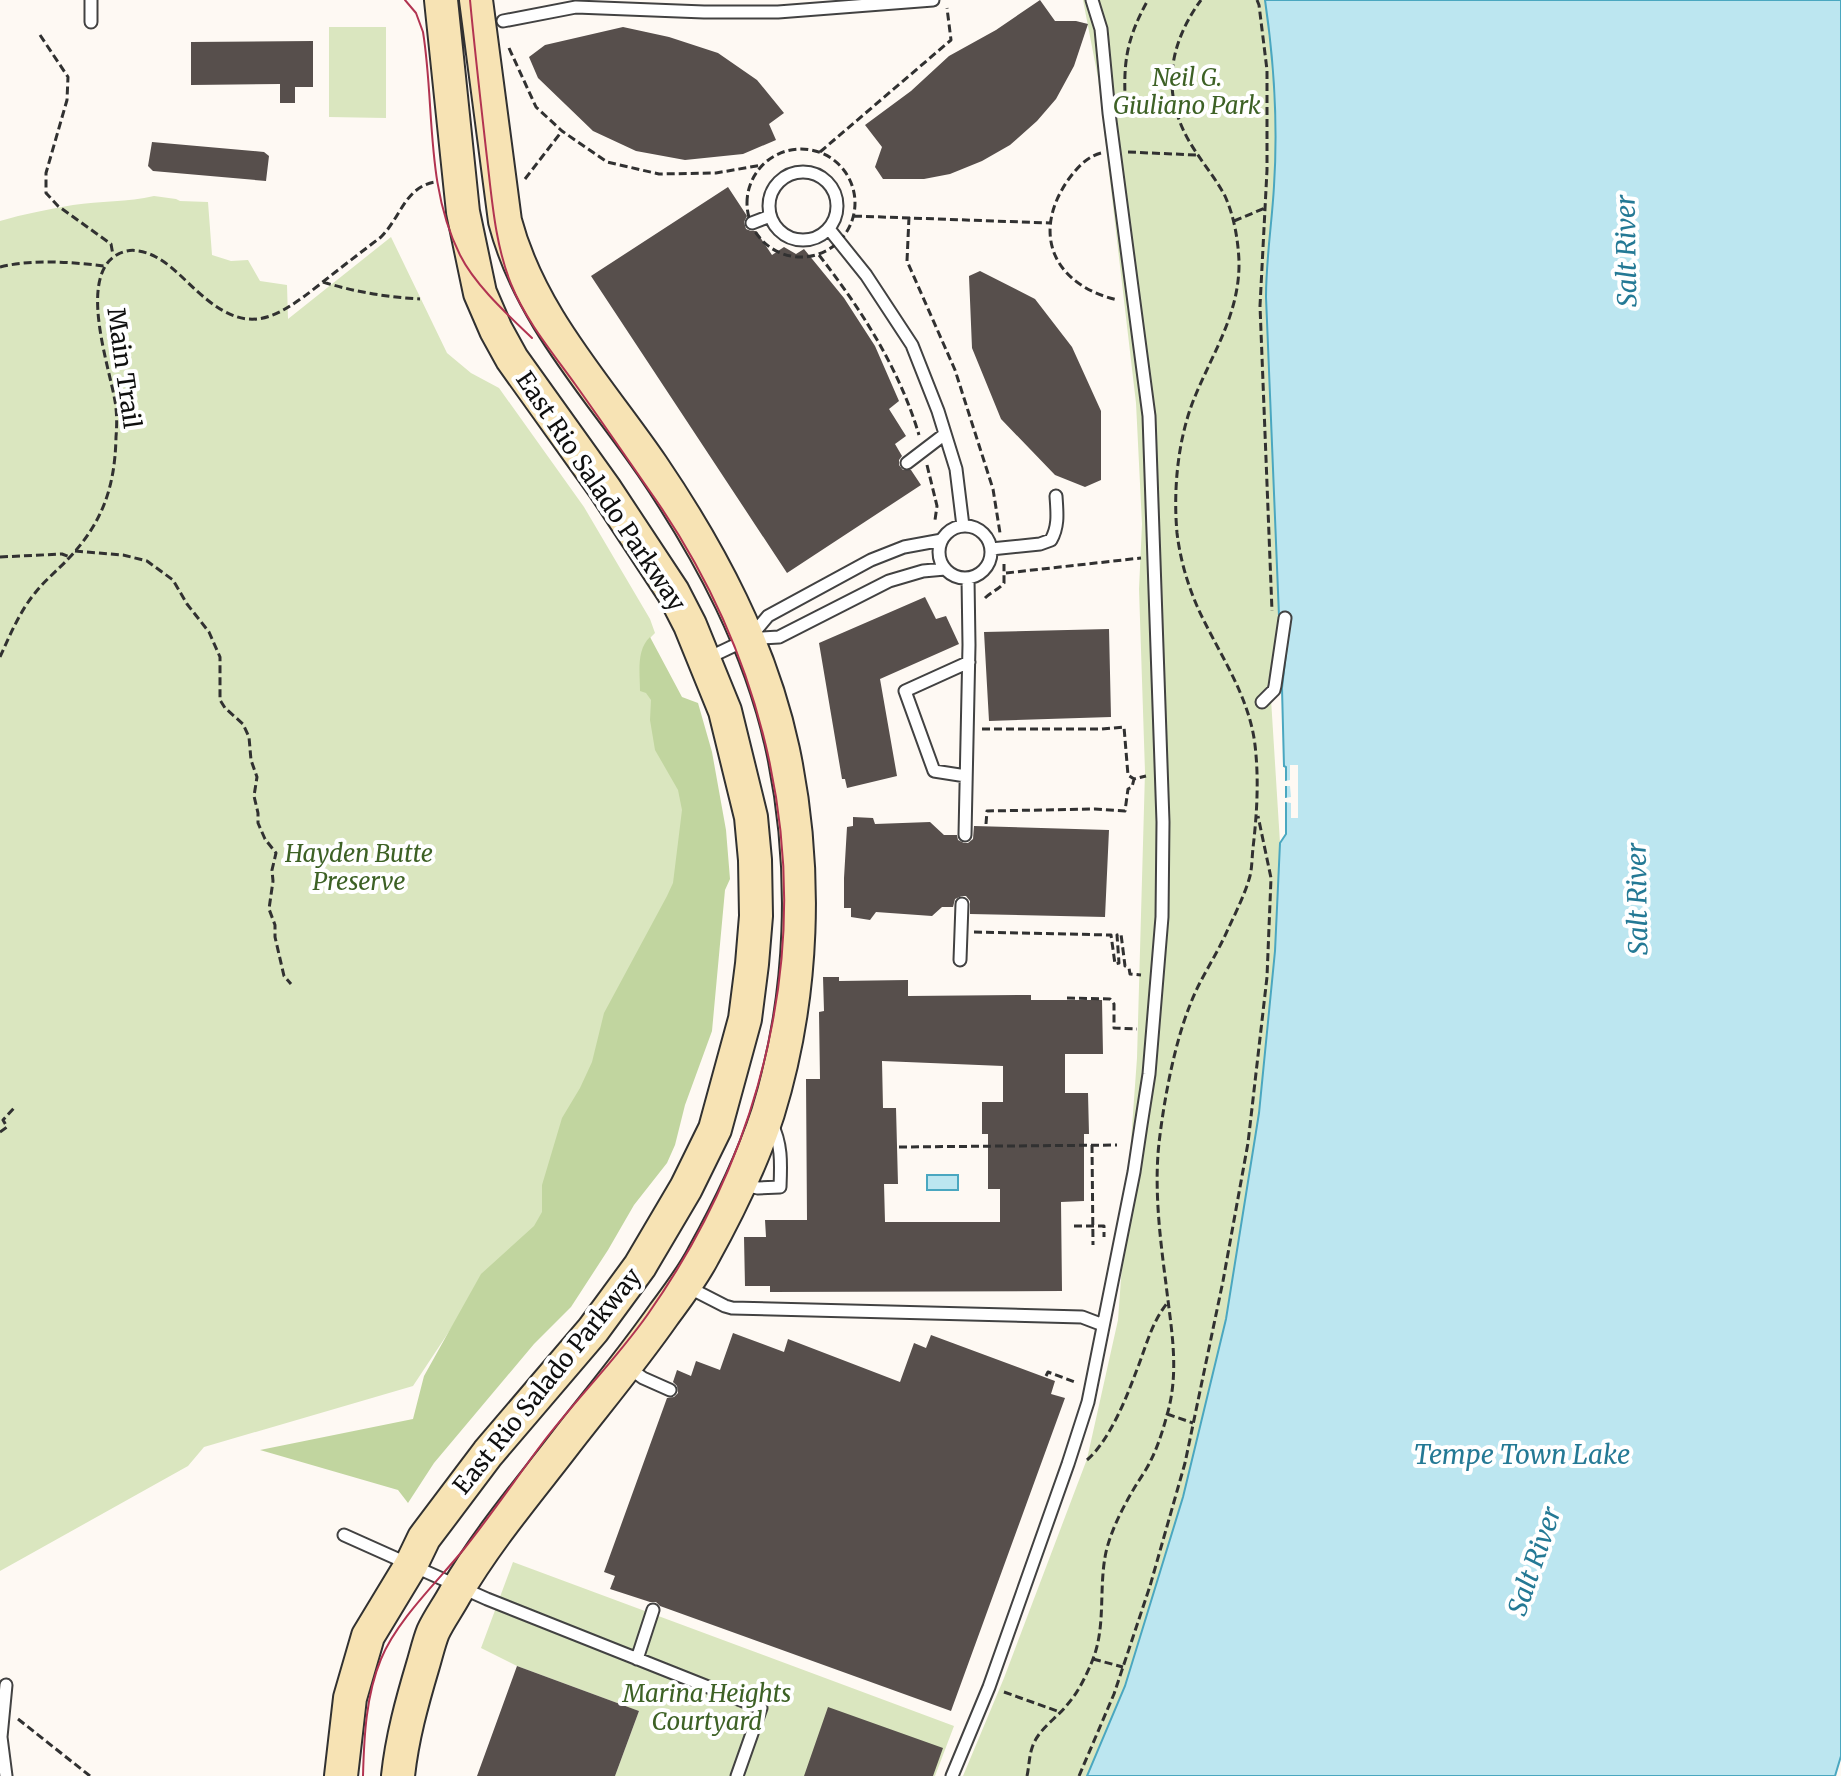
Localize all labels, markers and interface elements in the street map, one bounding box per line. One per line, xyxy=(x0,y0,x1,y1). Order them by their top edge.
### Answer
park label: Neil G. Giuliano Park xyxy=(1113,62,1261,121)
water label: Salt River xyxy=(1609,194,1643,308)
street label: Main Trail xyxy=(100,306,148,430)
street label: East Rio Salado Parkway xyxy=(509,365,693,617)
park label: Hayden Butte Preserve xyxy=(284,838,433,897)
water label: Salt River xyxy=(1620,842,1654,956)
street label: East Rio Salado Parkway xyxy=(446,1262,648,1500)
water label: Tempe Town Lake xyxy=(1414,1438,1630,1471)
water label: Salt River xyxy=(1500,1502,1568,1620)
park label: Marina Heights Courtyard xyxy=(622,1678,791,1737)

